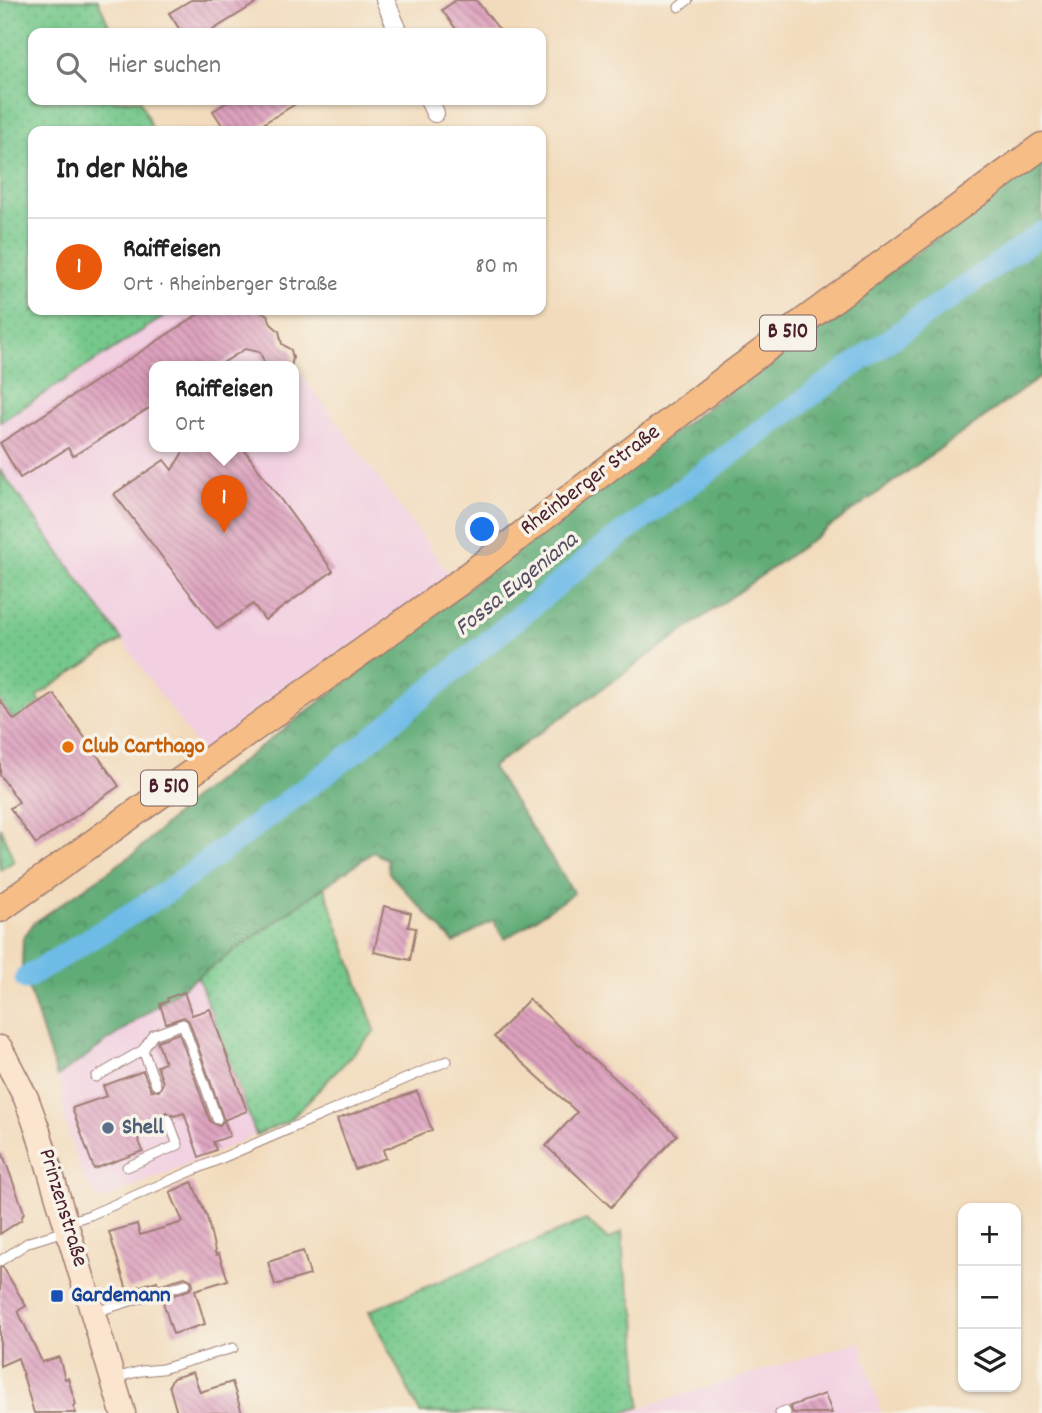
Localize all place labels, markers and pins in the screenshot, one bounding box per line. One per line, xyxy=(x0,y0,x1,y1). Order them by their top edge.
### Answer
pin: 1 xyxy=(201,475,247,533)
place label: Club Carthago xyxy=(82,731,205,764)
marker: Club Carthago xyxy=(60,739,76,755)
place label: Shell xyxy=(122,1112,164,1145)
marker: Shell xyxy=(100,1120,116,1136)
place label: Gardemann xyxy=(71,1280,171,1313)
marker: Gardemann xyxy=(49,1288,65,1304)

